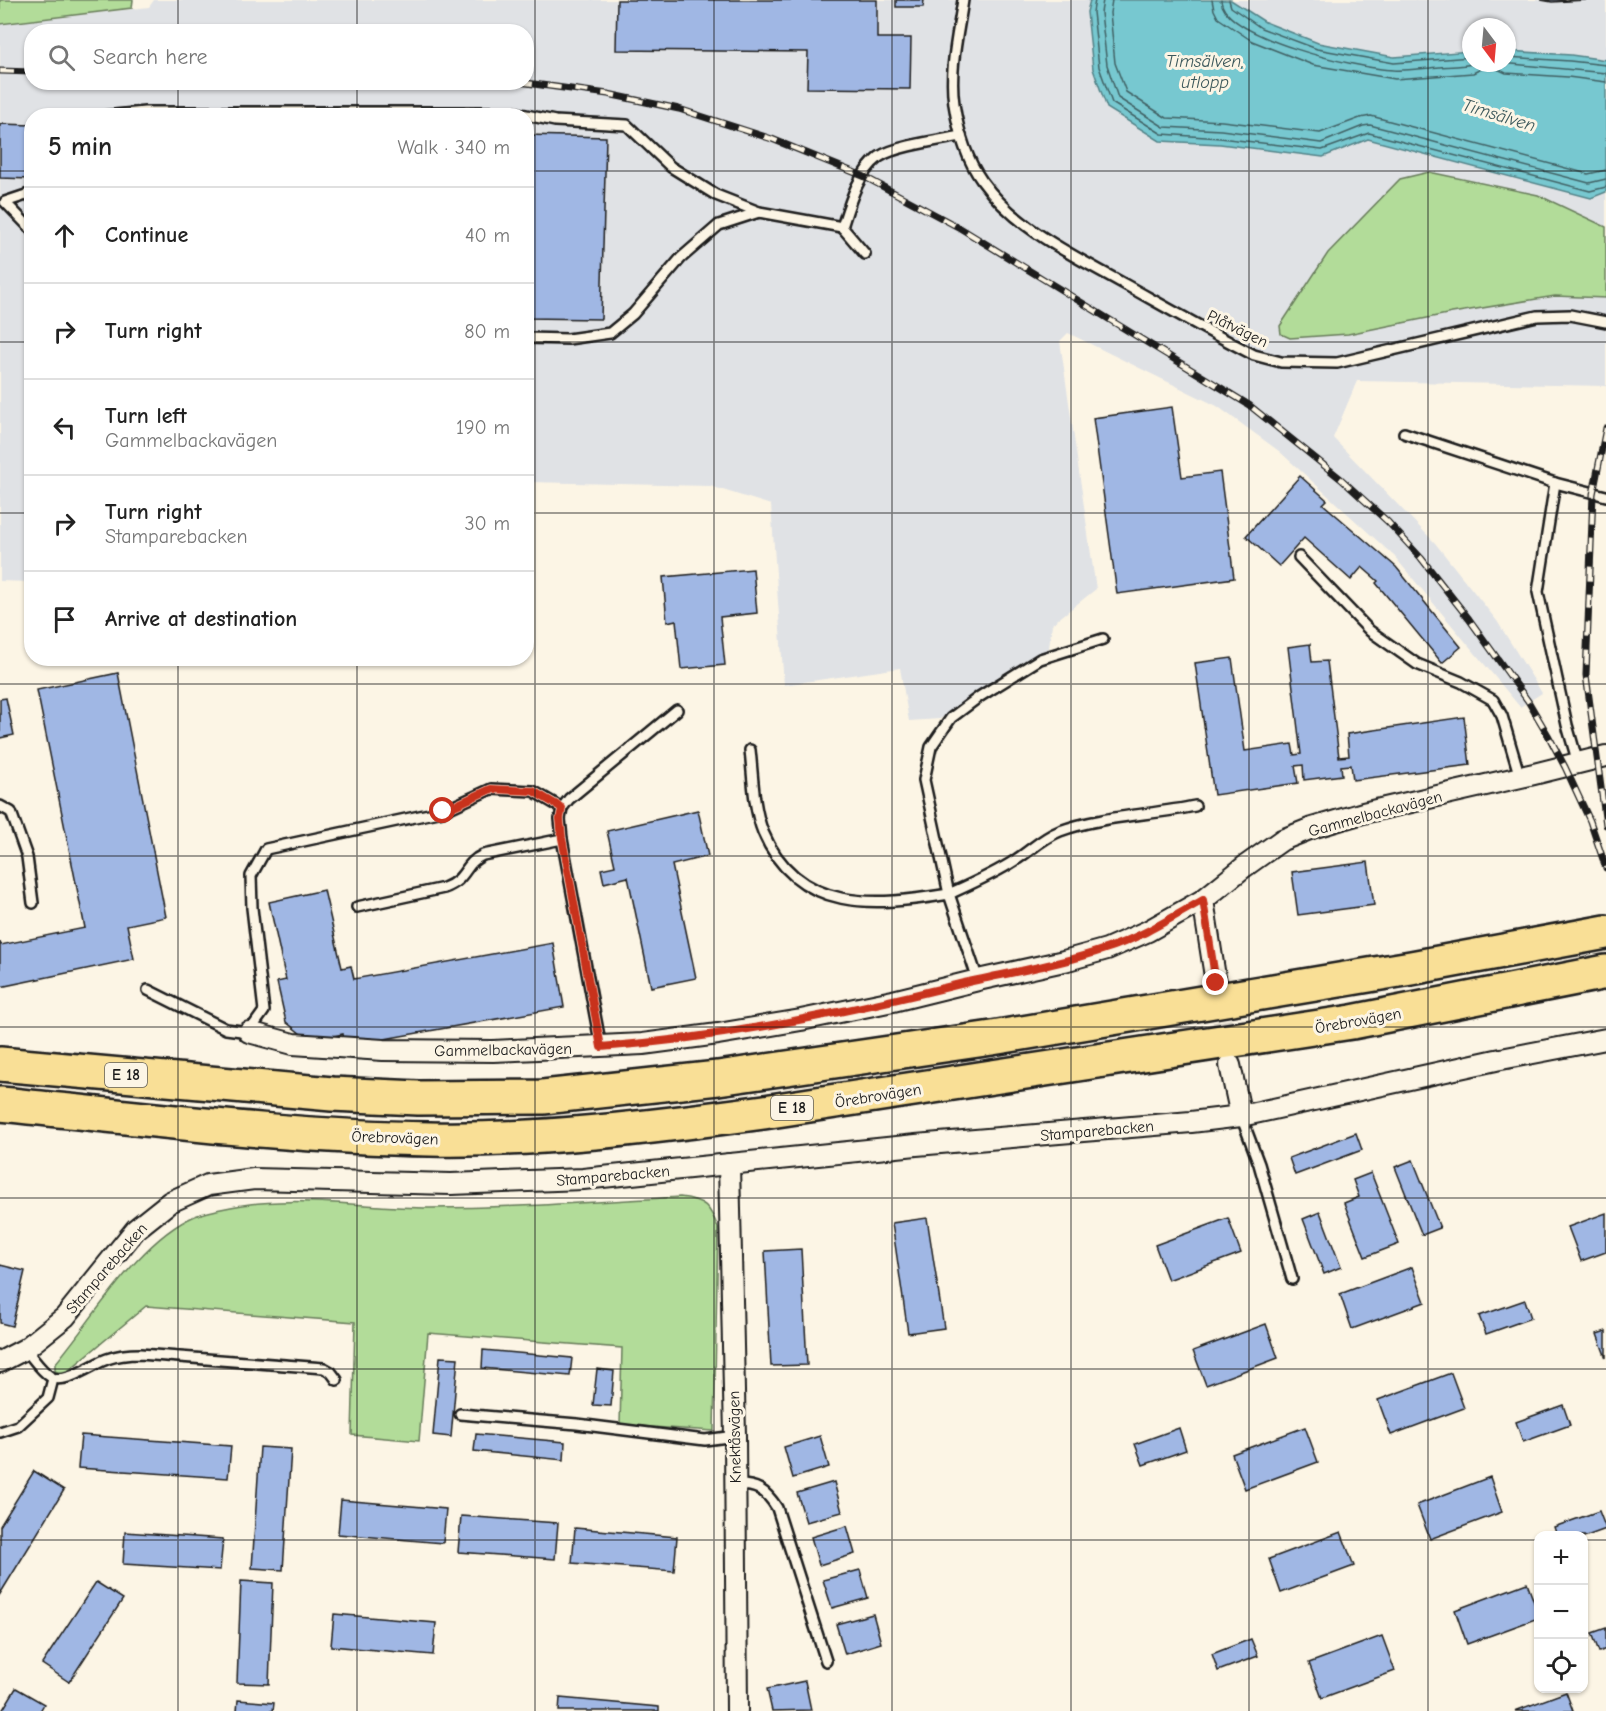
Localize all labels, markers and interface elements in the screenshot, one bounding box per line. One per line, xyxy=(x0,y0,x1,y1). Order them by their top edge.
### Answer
north arrow xyxy=(1462,18,1516,72)
search box xyxy=(24,24,534,90)
icon: search xyxy=(45,41,78,74)
text: Search here xyxy=(93,44,208,70)
water label: Timsälven, utlopp xyxy=(1166,51,1244,93)
water label: Timsälven xyxy=(1460,94,1538,137)
text: 5 min xyxy=(48,132,112,162)
text: Walk · 340 m xyxy=(398,136,510,159)
icon: ahead xyxy=(48,219,81,252)
text: Continue xyxy=(105,222,188,248)
text: 40 m xyxy=(465,224,510,247)
street label: Plåtvägen xyxy=(1204,307,1271,351)
icon: right xyxy=(48,315,81,348)
text: Turn right xyxy=(105,318,202,344)
text: 80 m xyxy=(464,320,510,343)
text: Turn left xyxy=(105,403,187,429)
icon: left xyxy=(48,411,81,444)
text: 190 m xyxy=(456,416,510,439)
text: Gammelbackavägen xyxy=(105,429,277,452)
text: Turn right xyxy=(105,499,202,525)
icon: right xyxy=(48,507,81,540)
text: 30 m xyxy=(464,512,510,535)
text: Stamparebacken xyxy=(105,525,248,548)
icon: arrive xyxy=(48,603,81,636)
text: Arrive at destination xyxy=(105,606,297,632)
street label: Gammelbackavägen xyxy=(1306,787,1444,840)
route start xyxy=(429,797,455,823)
route end xyxy=(1202,969,1228,995)
street label: Örebrovägen xyxy=(1314,1005,1403,1037)
street label: Gammelbackavägen xyxy=(434,1040,572,1060)
road number: E 18 xyxy=(105,1063,147,1087)
street label: Örebrovägen xyxy=(834,1080,923,1112)
road number: E 18 xyxy=(771,1096,813,1120)
street label: Stamparebacken xyxy=(1039,1117,1155,1145)
street label: Örebrovägen xyxy=(351,1127,439,1149)
street label: Stamparebacken xyxy=(555,1162,671,1190)
street label: Stamparebacken xyxy=(63,1220,151,1318)
street label: Knektåsvägen xyxy=(725,1391,745,1483)
map controls xyxy=(1534,1531,1588,1693)
button: + xyxy=(1534,1531,1588,1585)
button: − xyxy=(1534,1585,1588,1639)
button: locate xyxy=(1534,1639,1588,1693)

